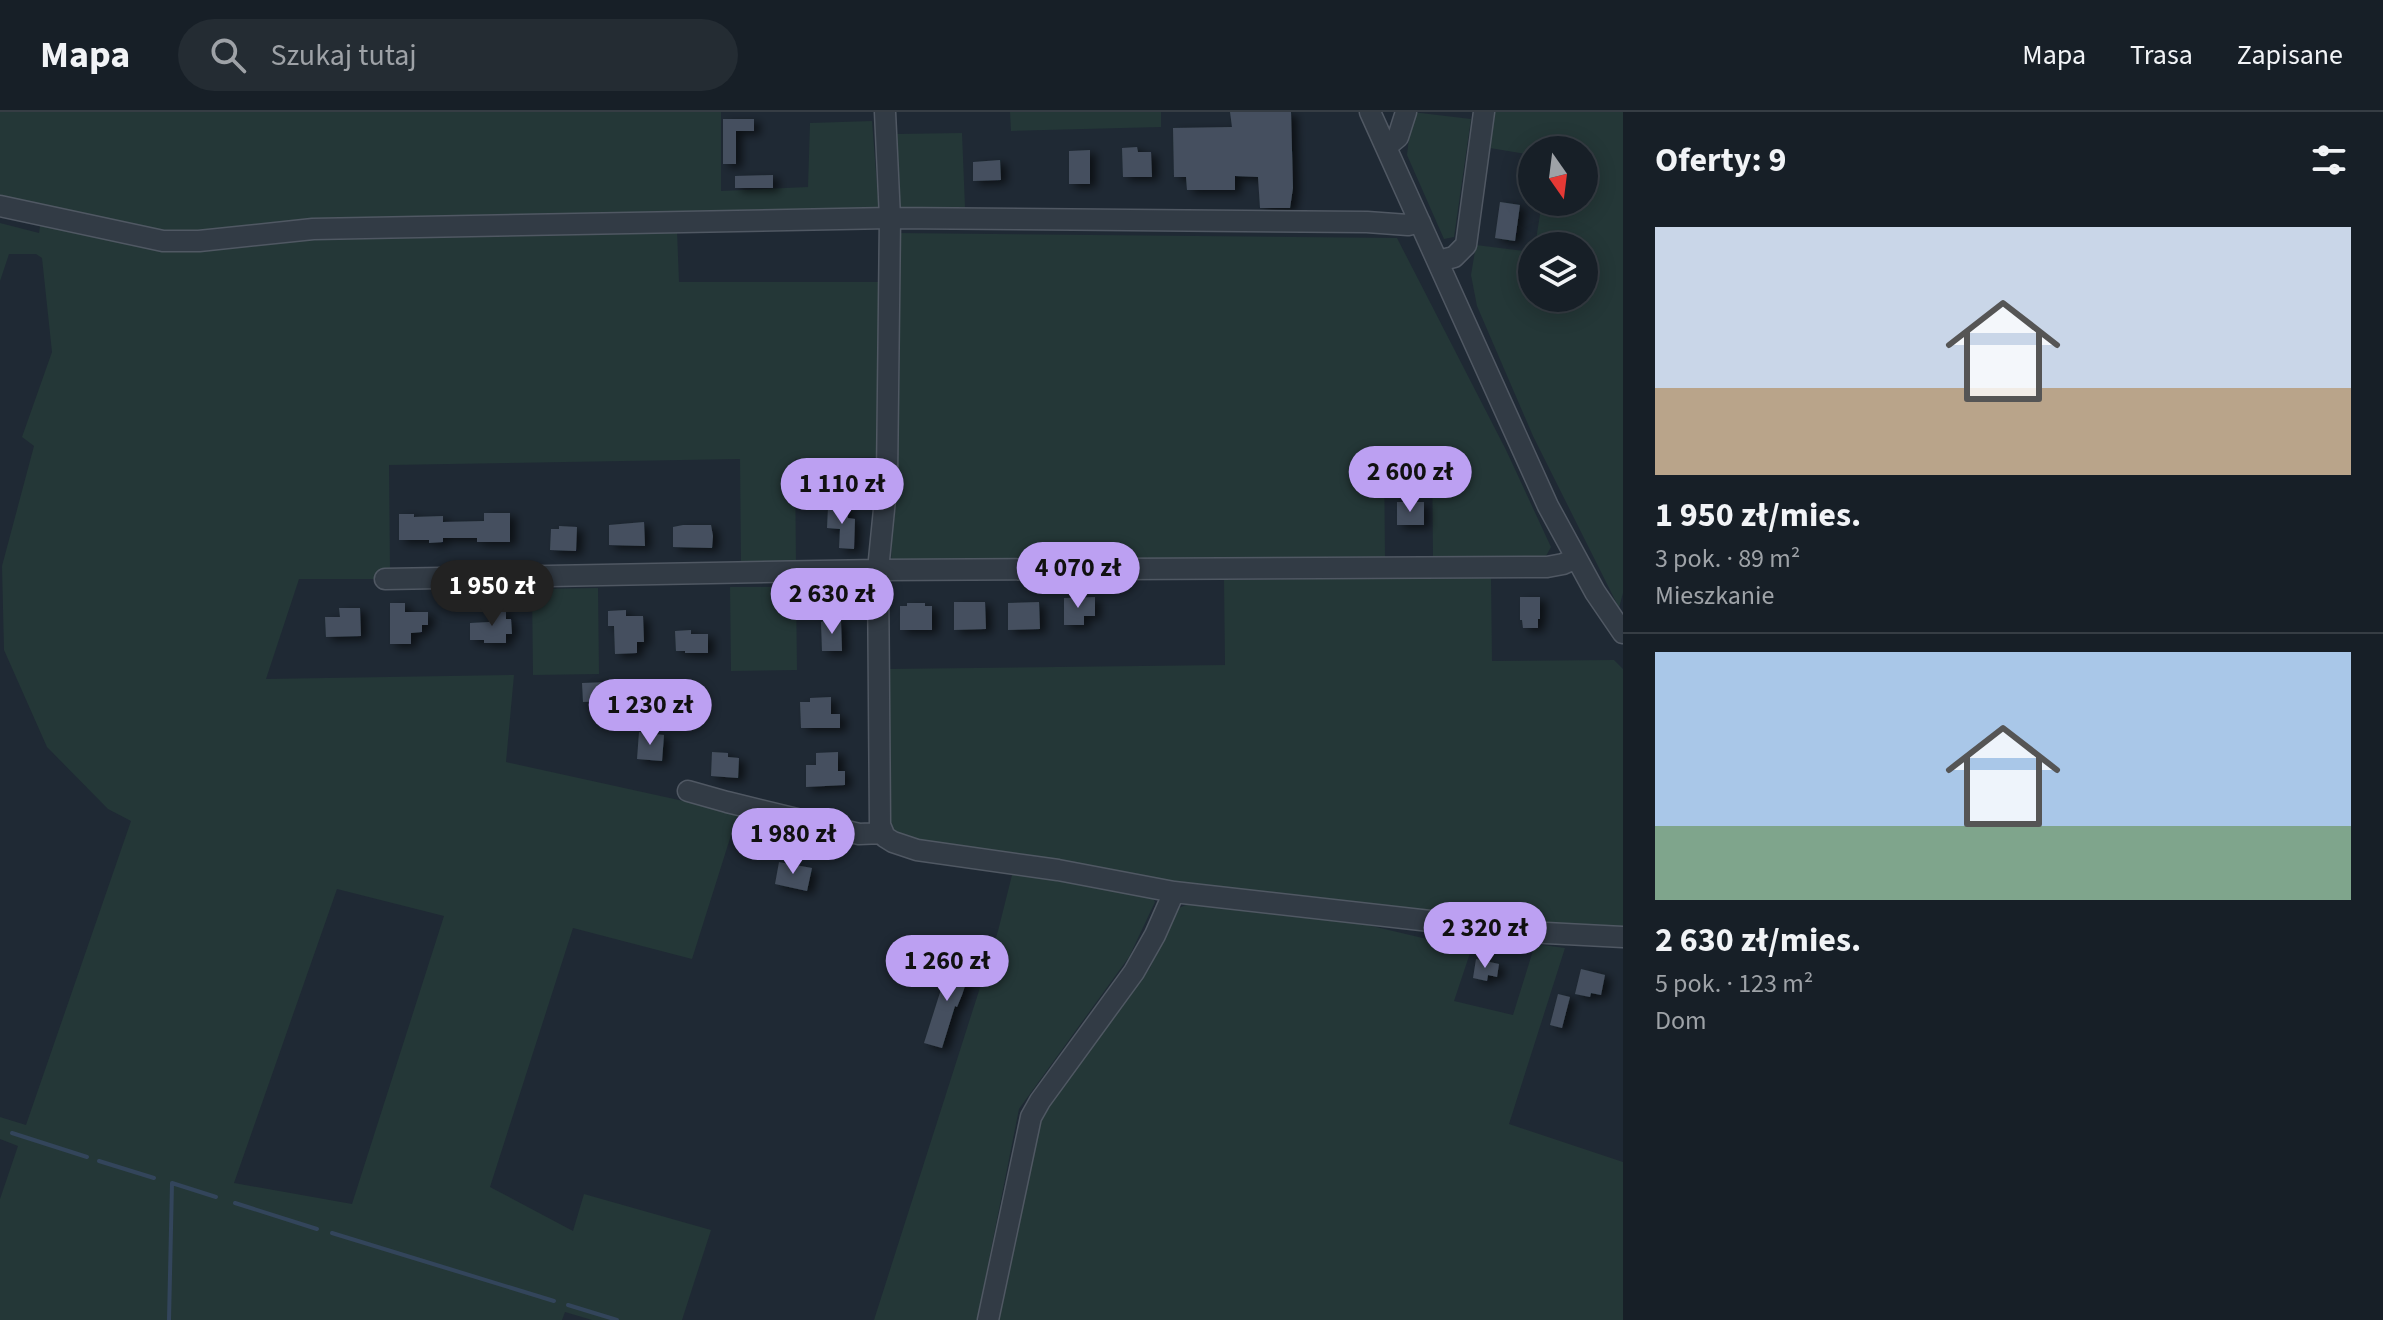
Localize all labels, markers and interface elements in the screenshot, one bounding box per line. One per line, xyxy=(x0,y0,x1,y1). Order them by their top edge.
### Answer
search box xyxy=(178,19,738,91)
text: Mapa xyxy=(40,28,130,82)
icon: search xyxy=(206,33,250,77)
text: Szukaj tutaj xyxy=(270,34,417,77)
text: Mapa xyxy=(2022,35,2086,75)
text: Trasa xyxy=(2130,35,2193,75)
text: Zapisane xyxy=(2237,35,2343,75)
north arrow xyxy=(1518,136,1598,216)
map controls xyxy=(1518,136,1598,312)
text: Oferty: 9 xyxy=(1655,136,1786,185)
icon: filters xyxy=(2307,138,2351,182)
button: layers xyxy=(1518,232,1598,312)
icon: home xyxy=(1931,279,2075,423)
pin: 2 600 zł xyxy=(1327,446,1493,514)
text: 2 600 zł xyxy=(1367,453,1453,490)
pin: 1 110 zł xyxy=(759,458,925,526)
text: 1 110 zł xyxy=(799,465,885,502)
text: 1 950 zł/mies. xyxy=(1655,491,1861,540)
text: 3 pok. · 89 m² xyxy=(1655,540,1800,577)
pin: 4 070 zł xyxy=(995,542,1161,610)
text: 4 070 zł xyxy=(1035,549,1121,586)
pin: 1 950 zł xyxy=(409,560,575,628)
text: 1 950 zł xyxy=(449,567,535,604)
pin: 2 630 zł xyxy=(749,568,915,636)
text: 2 630 zł xyxy=(789,575,875,612)
text: Mieszkanie xyxy=(1655,577,1774,614)
pin: 1 230 zł xyxy=(567,679,733,747)
text: 1 230 zł xyxy=(607,686,693,723)
icon: home xyxy=(1931,704,2075,848)
pin: 1 980 zł xyxy=(710,808,876,876)
text: 1 980 zł xyxy=(750,815,836,852)
pin: 2 320 zł xyxy=(1402,902,1568,970)
text: 2 320 zł xyxy=(1442,909,1528,946)
text: 2 630 zł/mies. xyxy=(1655,916,1861,965)
pin: 1 260 zł xyxy=(864,935,1030,1003)
text: 1 260 zł xyxy=(904,942,990,979)
text: 5 pok. · 123 m² xyxy=(1655,965,1813,1002)
text: Dom xyxy=(1655,1002,1707,1039)

